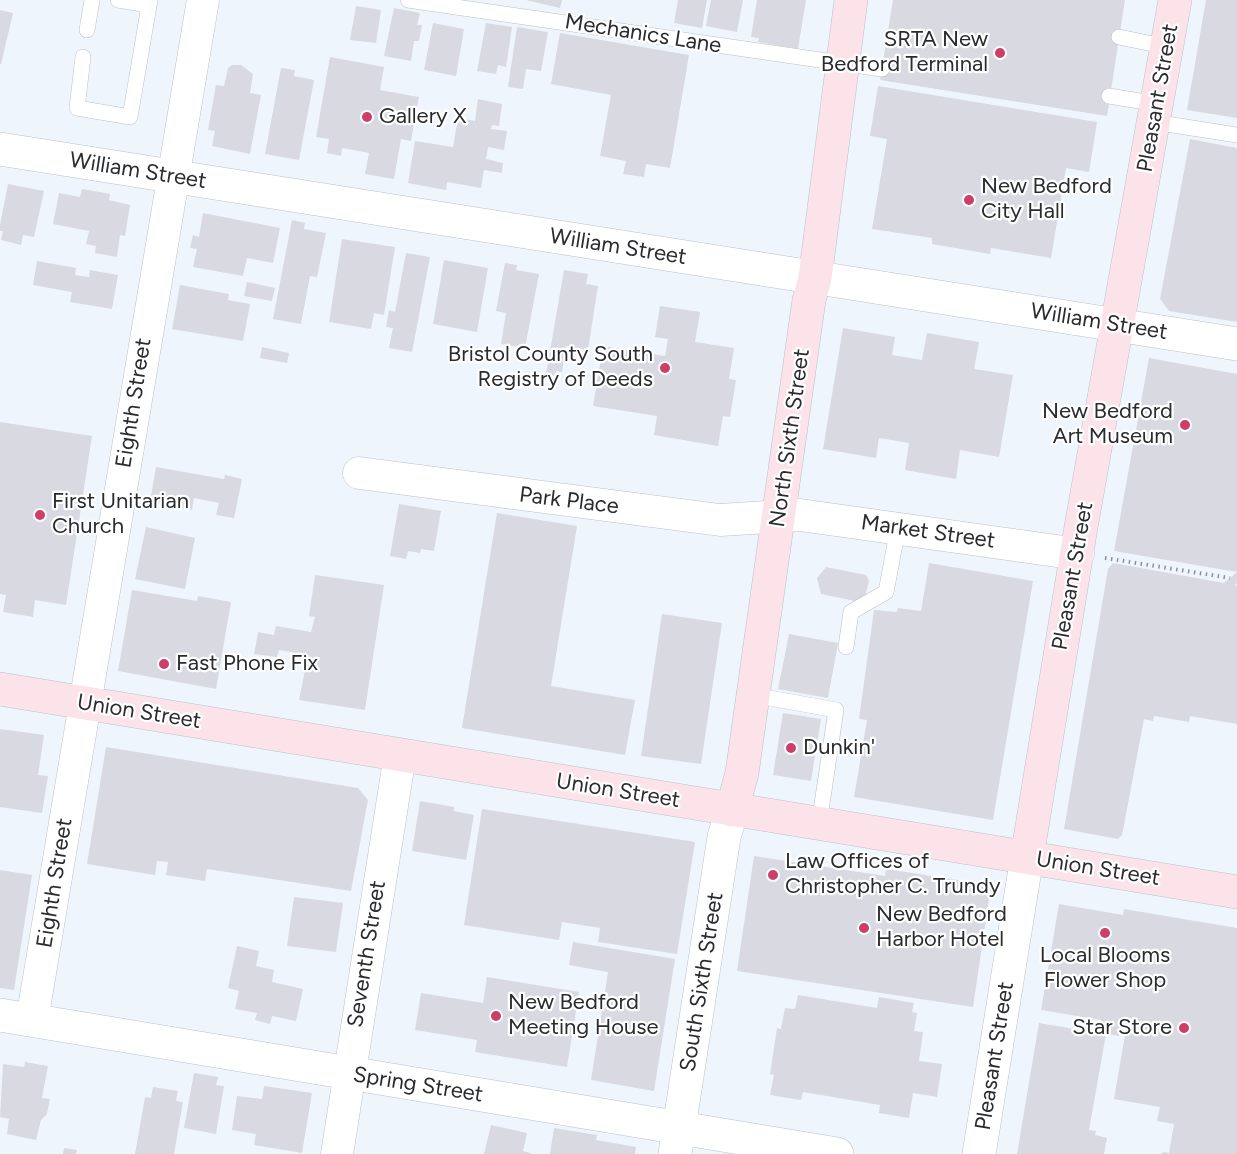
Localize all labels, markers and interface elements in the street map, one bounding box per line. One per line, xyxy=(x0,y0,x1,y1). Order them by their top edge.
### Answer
street label: Mechanics Lane xyxy=(563,9,723,59)
street label: Pleasant Street xyxy=(1132,22,1184,174)
place label: SRTA New Bedford Terminal xyxy=(821,27,988,78)
marker: SRTA New Bedford Terminal xyxy=(993,46,1007,60)
place label: Gallery X xyxy=(379,104,467,130)
marker: Gallery X xyxy=(360,110,374,124)
street label: William Street xyxy=(68,147,208,195)
place label: New Bedford City Hall xyxy=(981,174,1112,226)
marker: New Bedford City Hall xyxy=(962,193,976,207)
street label: William Street xyxy=(548,223,688,271)
street label: William Street xyxy=(1029,298,1169,346)
street label: Eighth Street xyxy=(111,336,157,470)
place label: Bristol County South Registry of Deeds xyxy=(448,342,653,394)
street label: North Sixth Street xyxy=(764,347,816,529)
marker: Bristol County South Registry of Deeds xyxy=(658,361,672,375)
place label: New Bedford Art Museum xyxy=(1042,399,1173,451)
marker: New Bedford Art Museum xyxy=(1178,418,1192,432)
street label: Park Place xyxy=(518,482,620,520)
place label: First Unitarian Church xyxy=(52,489,189,540)
street label: Pleasant Street xyxy=(1047,500,1099,652)
marker: First Unitarian Church xyxy=(33,508,47,522)
street label: Market Street xyxy=(859,510,997,554)
place label: Fast Phone Fix xyxy=(176,651,318,677)
marker: Fast Phone Fix xyxy=(157,657,171,671)
street label: Union Street xyxy=(75,689,203,735)
place label: Dunkin' xyxy=(803,735,875,761)
marker: Dunkin' xyxy=(784,741,798,755)
street label: Union Street xyxy=(554,768,682,814)
street label: Eighth Street xyxy=(32,816,78,950)
street label: Union Street xyxy=(1034,846,1162,892)
place label: Law Offices of Christopher C. Trundy xyxy=(785,849,1001,900)
marker: Law Offices of Christopher C. Trundy xyxy=(766,868,780,882)
street label: Seventh Street xyxy=(342,879,392,1029)
street label: South Sixth Street xyxy=(675,890,729,1074)
place label: New Bedford Harbor Hotel xyxy=(876,902,1007,954)
marker: New Bedford Harbor Hotel xyxy=(857,921,871,935)
marker: Local Blooms Flower Shop xyxy=(1098,926,1112,940)
place label: Local Blooms Flower Shop xyxy=(1040,943,1170,994)
street label: Pleasant Street xyxy=(970,980,1020,1132)
place label: New Bedford Meeting House xyxy=(508,990,659,1042)
marker: New Bedford Meeting House xyxy=(489,1009,503,1023)
place label: Star Store xyxy=(1072,1015,1172,1041)
marker: Star Store xyxy=(1177,1021,1191,1035)
street label: Spring Street xyxy=(351,1062,485,1108)

